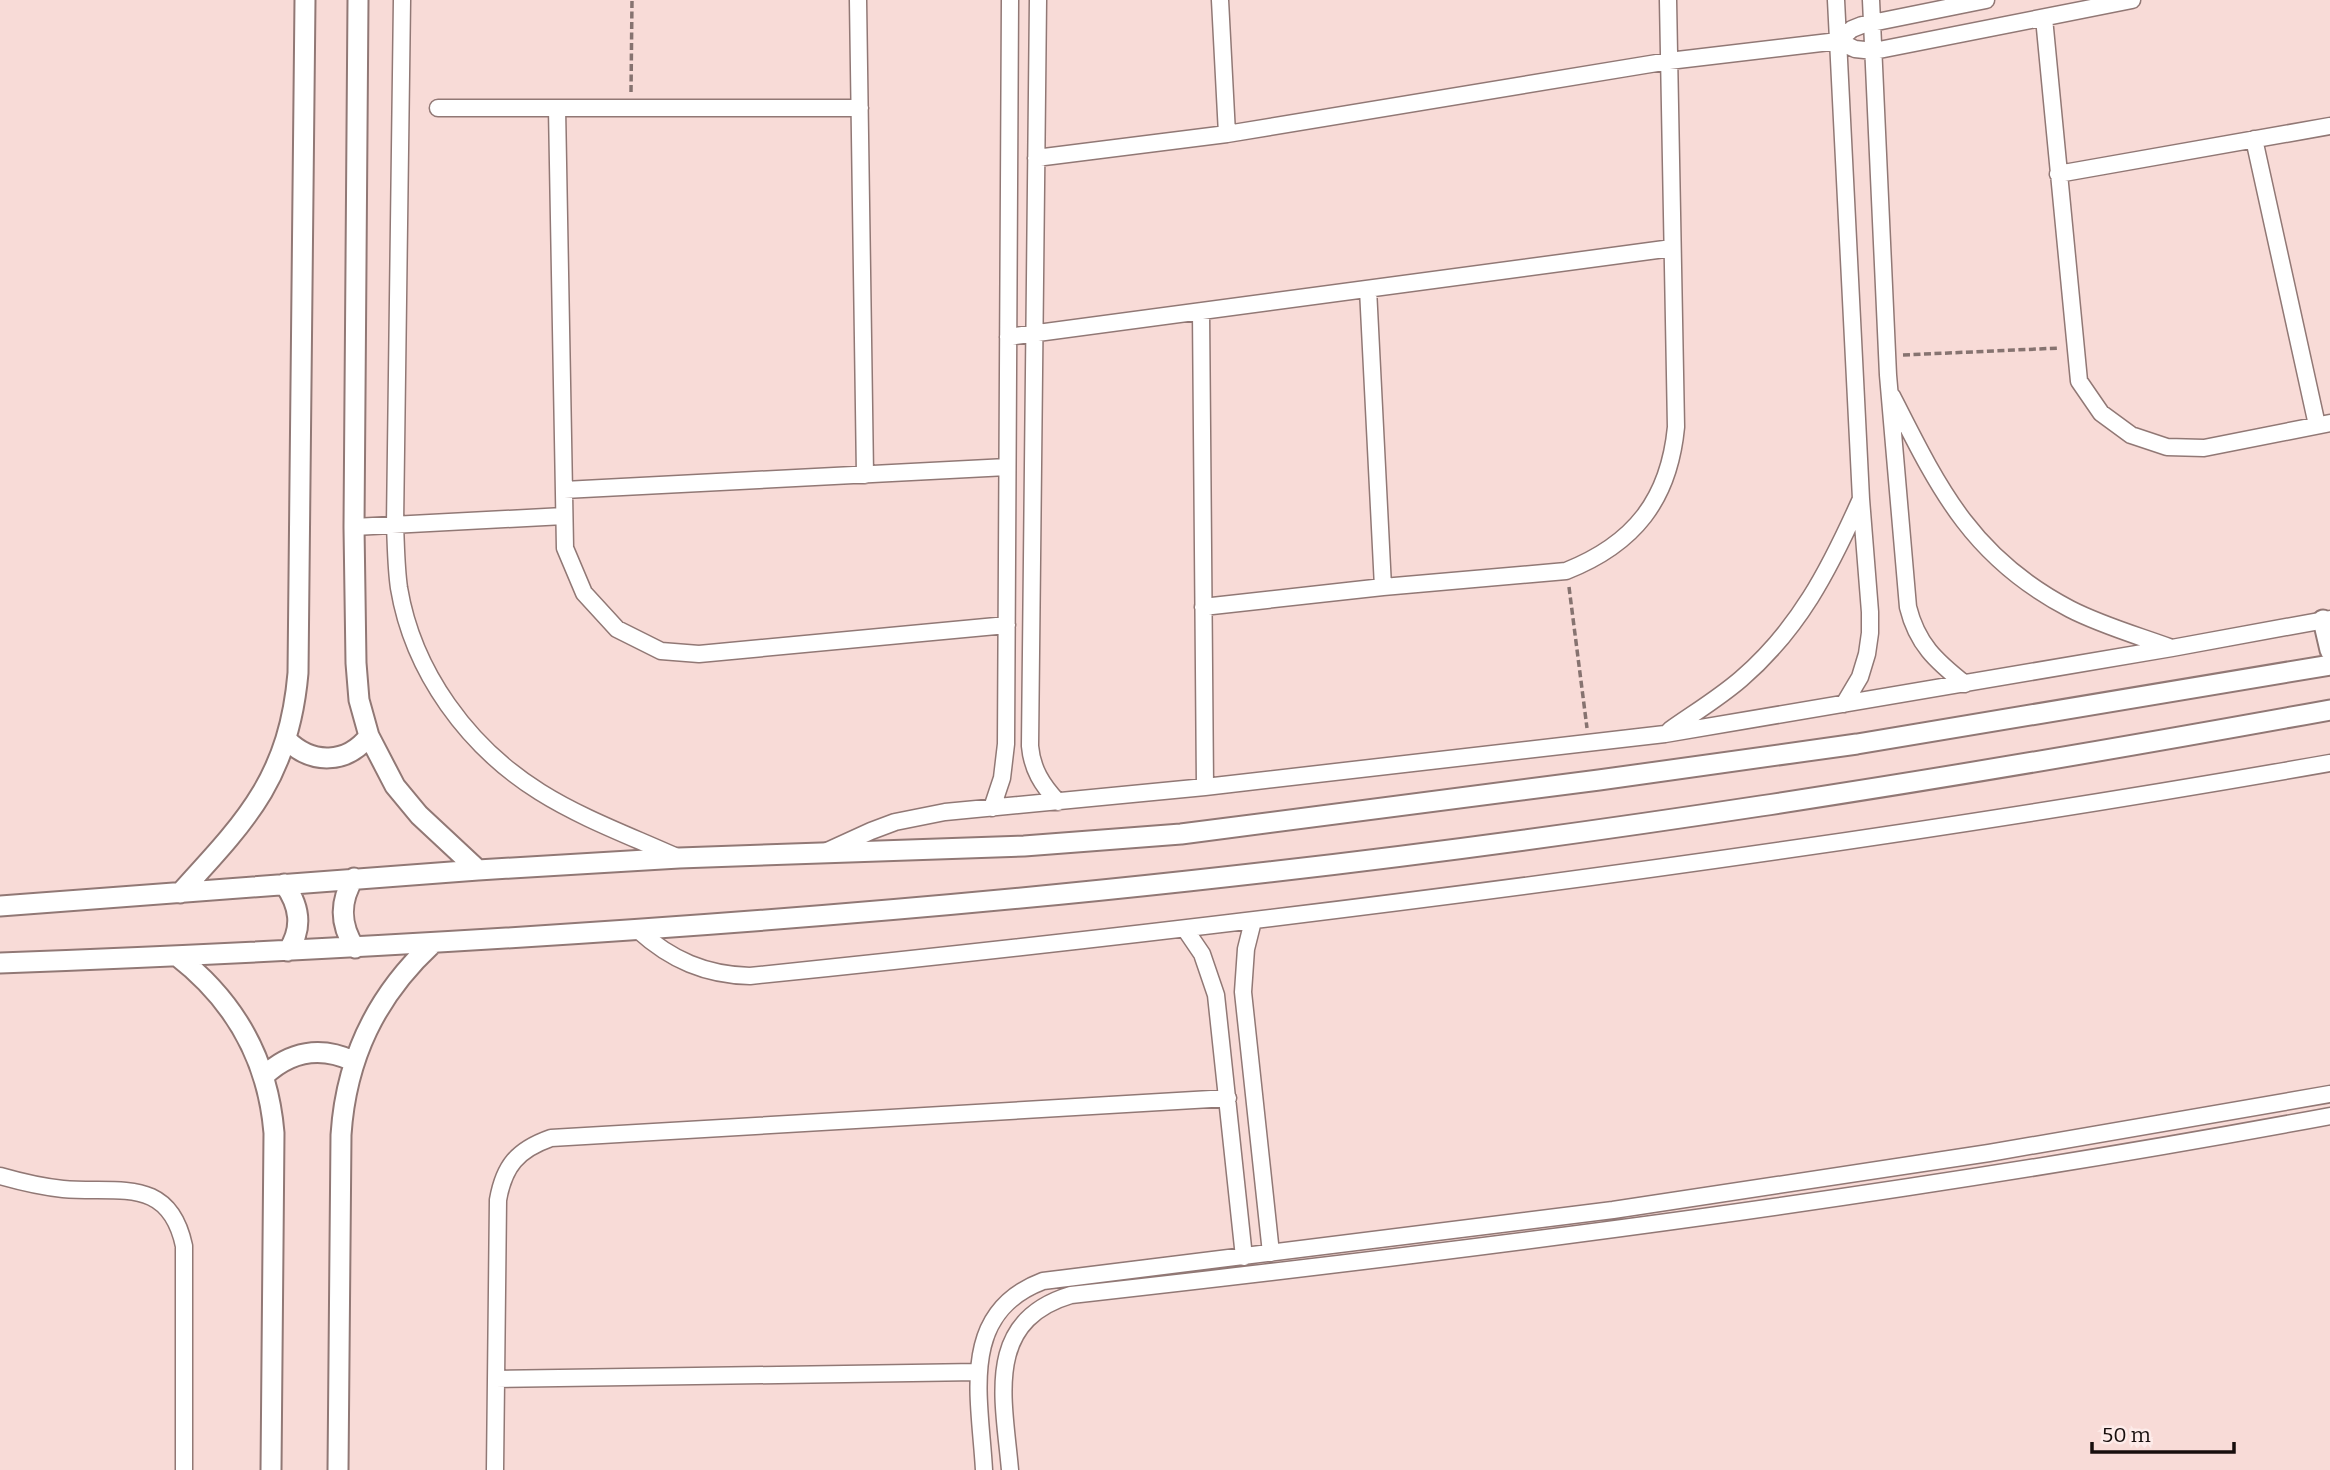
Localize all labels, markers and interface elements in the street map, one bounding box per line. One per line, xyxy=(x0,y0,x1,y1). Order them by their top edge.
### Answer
scale bar xyxy=(2092,1410,2234,1454)
text: 50 m xyxy=(2102,1422,2151,1448)

